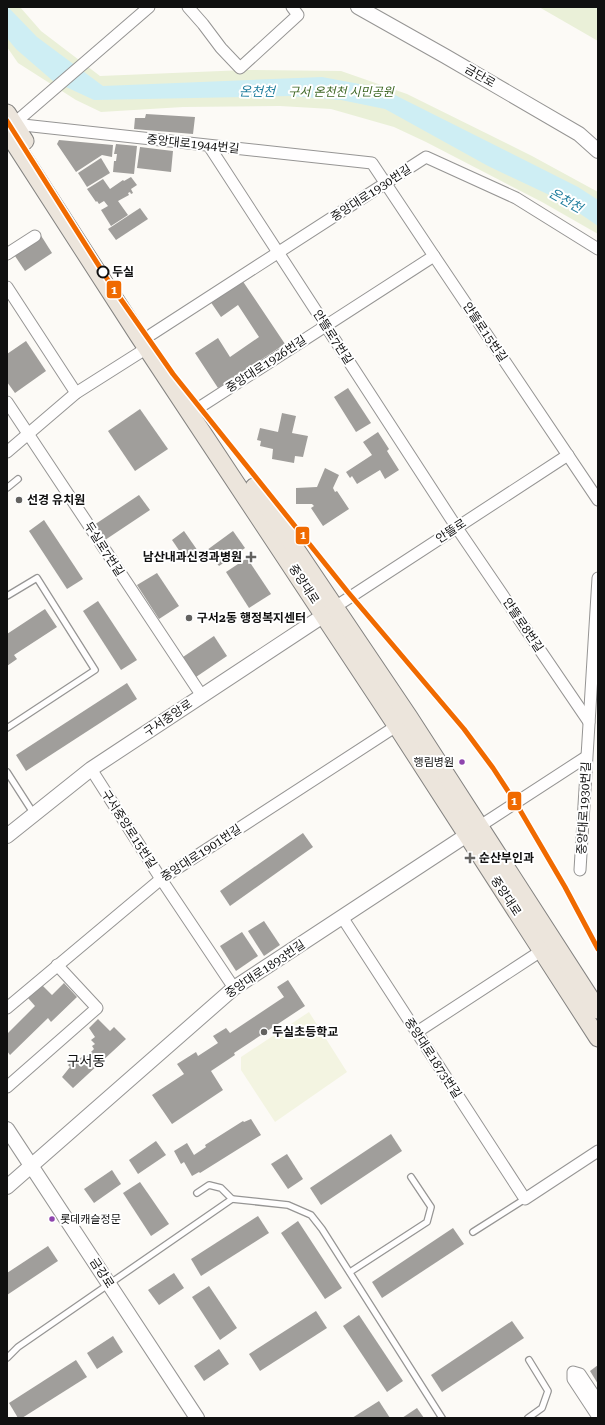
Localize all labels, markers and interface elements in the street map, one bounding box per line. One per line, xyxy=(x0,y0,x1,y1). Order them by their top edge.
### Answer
street label: 금단로 xyxy=(462,62,498,90)
water label: 온천천 xyxy=(239,84,276,99)
park label: 구서 온천천 시민공원 xyxy=(288,85,395,99)
street label: 중앙대로1944번길 xyxy=(146,132,240,156)
street label: 중앙대로1930번길 xyxy=(328,162,414,224)
water label: 온천천 xyxy=(546,185,586,216)
marker: 두실 xyxy=(96,265,110,279)
place label: 두실 xyxy=(112,265,134,279)
line badge: 1 xyxy=(106,280,122,299)
text: 1 xyxy=(111,284,117,297)
street label: 안뜰로15번길 xyxy=(460,300,510,364)
street label: 안뜰로7번길 xyxy=(310,307,356,367)
street label: 중앙대로1926번길 xyxy=(223,333,309,395)
place label: 선경 유치원 xyxy=(27,493,85,507)
marker: 선경 유치원 xyxy=(14,495,24,505)
street label: 안뜰로 xyxy=(433,516,469,546)
street label: 두실로7번길 xyxy=(81,519,127,579)
line badge: 1 xyxy=(295,526,310,545)
text: 1 xyxy=(300,529,306,542)
place label: 남산내과신경과병원 xyxy=(143,550,242,564)
marker: 남산내과신경과병원 xyxy=(245,551,257,563)
street label: 중앙대로 xyxy=(286,562,322,606)
street label: 안뜰로8번길 xyxy=(500,595,546,655)
place label: 구서2동 행정복지센터 xyxy=(197,611,306,625)
marker: 구서2동 행정복지센터 xyxy=(184,613,194,623)
street label: 구서중앙로 xyxy=(141,697,195,739)
place label: 행림병원 xyxy=(414,756,454,769)
marker: 행림병원 xyxy=(457,757,467,767)
street label: 중앙대로1930번길 xyxy=(575,761,593,855)
street label: 구서중앙로15번길 xyxy=(98,787,160,871)
line badge: 1 xyxy=(507,791,522,811)
text: 1 xyxy=(511,795,517,808)
street label: 중앙대로1901번길 xyxy=(158,822,244,884)
place label: 순산부인과 xyxy=(479,851,534,865)
marker: 순산부인과 xyxy=(464,852,476,864)
street label: 중앙대로 xyxy=(488,874,524,918)
street label: 중앙대로1893번길 xyxy=(222,937,308,1001)
street label: 중앙대로1873번길 xyxy=(402,1015,464,1101)
place label: 두실초등학교 xyxy=(272,1025,338,1039)
marker: 두실초등학교 xyxy=(259,1027,269,1037)
district label: 구서동 xyxy=(67,1053,105,1069)
place label: 롯데캐슬정문 xyxy=(60,1213,121,1226)
marker: 롯데캐슬정문 xyxy=(47,1214,57,1224)
street label: 금강로 xyxy=(87,1255,117,1291)

